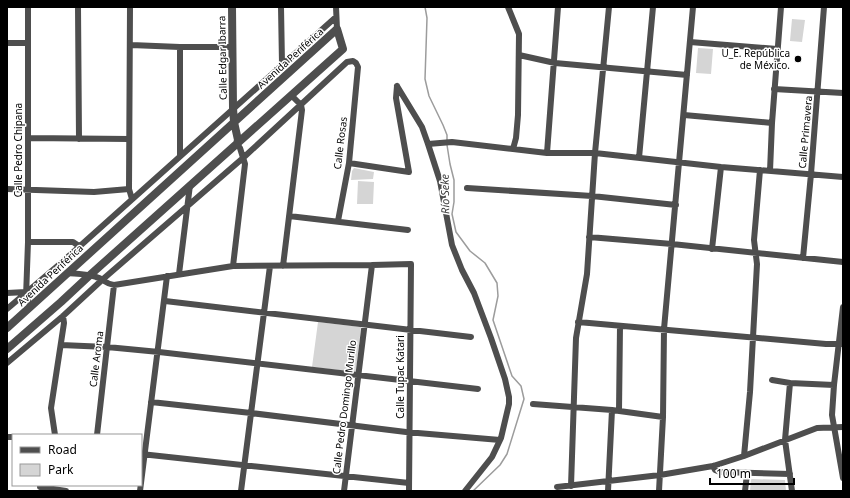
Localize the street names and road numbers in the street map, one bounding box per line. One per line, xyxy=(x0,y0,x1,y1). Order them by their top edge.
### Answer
street label: Calle Edgar Ibarra xyxy=(214,16,230,100)
street label: Avenida Periférica xyxy=(254,24,326,92)
street label: Calle Primavera xyxy=(795,95,815,169)
street label: Calle Pedro Chipana xyxy=(11,103,25,197)
street label: Calle Rosas xyxy=(330,116,350,170)
street label: Avenida Periférica xyxy=(14,241,86,309)
street label: Calle Aroma xyxy=(86,330,106,388)
street label: Calle Tupac Katari xyxy=(393,335,407,419)
street label: Calle Pedro Domingo Murillo xyxy=(329,339,359,475)

